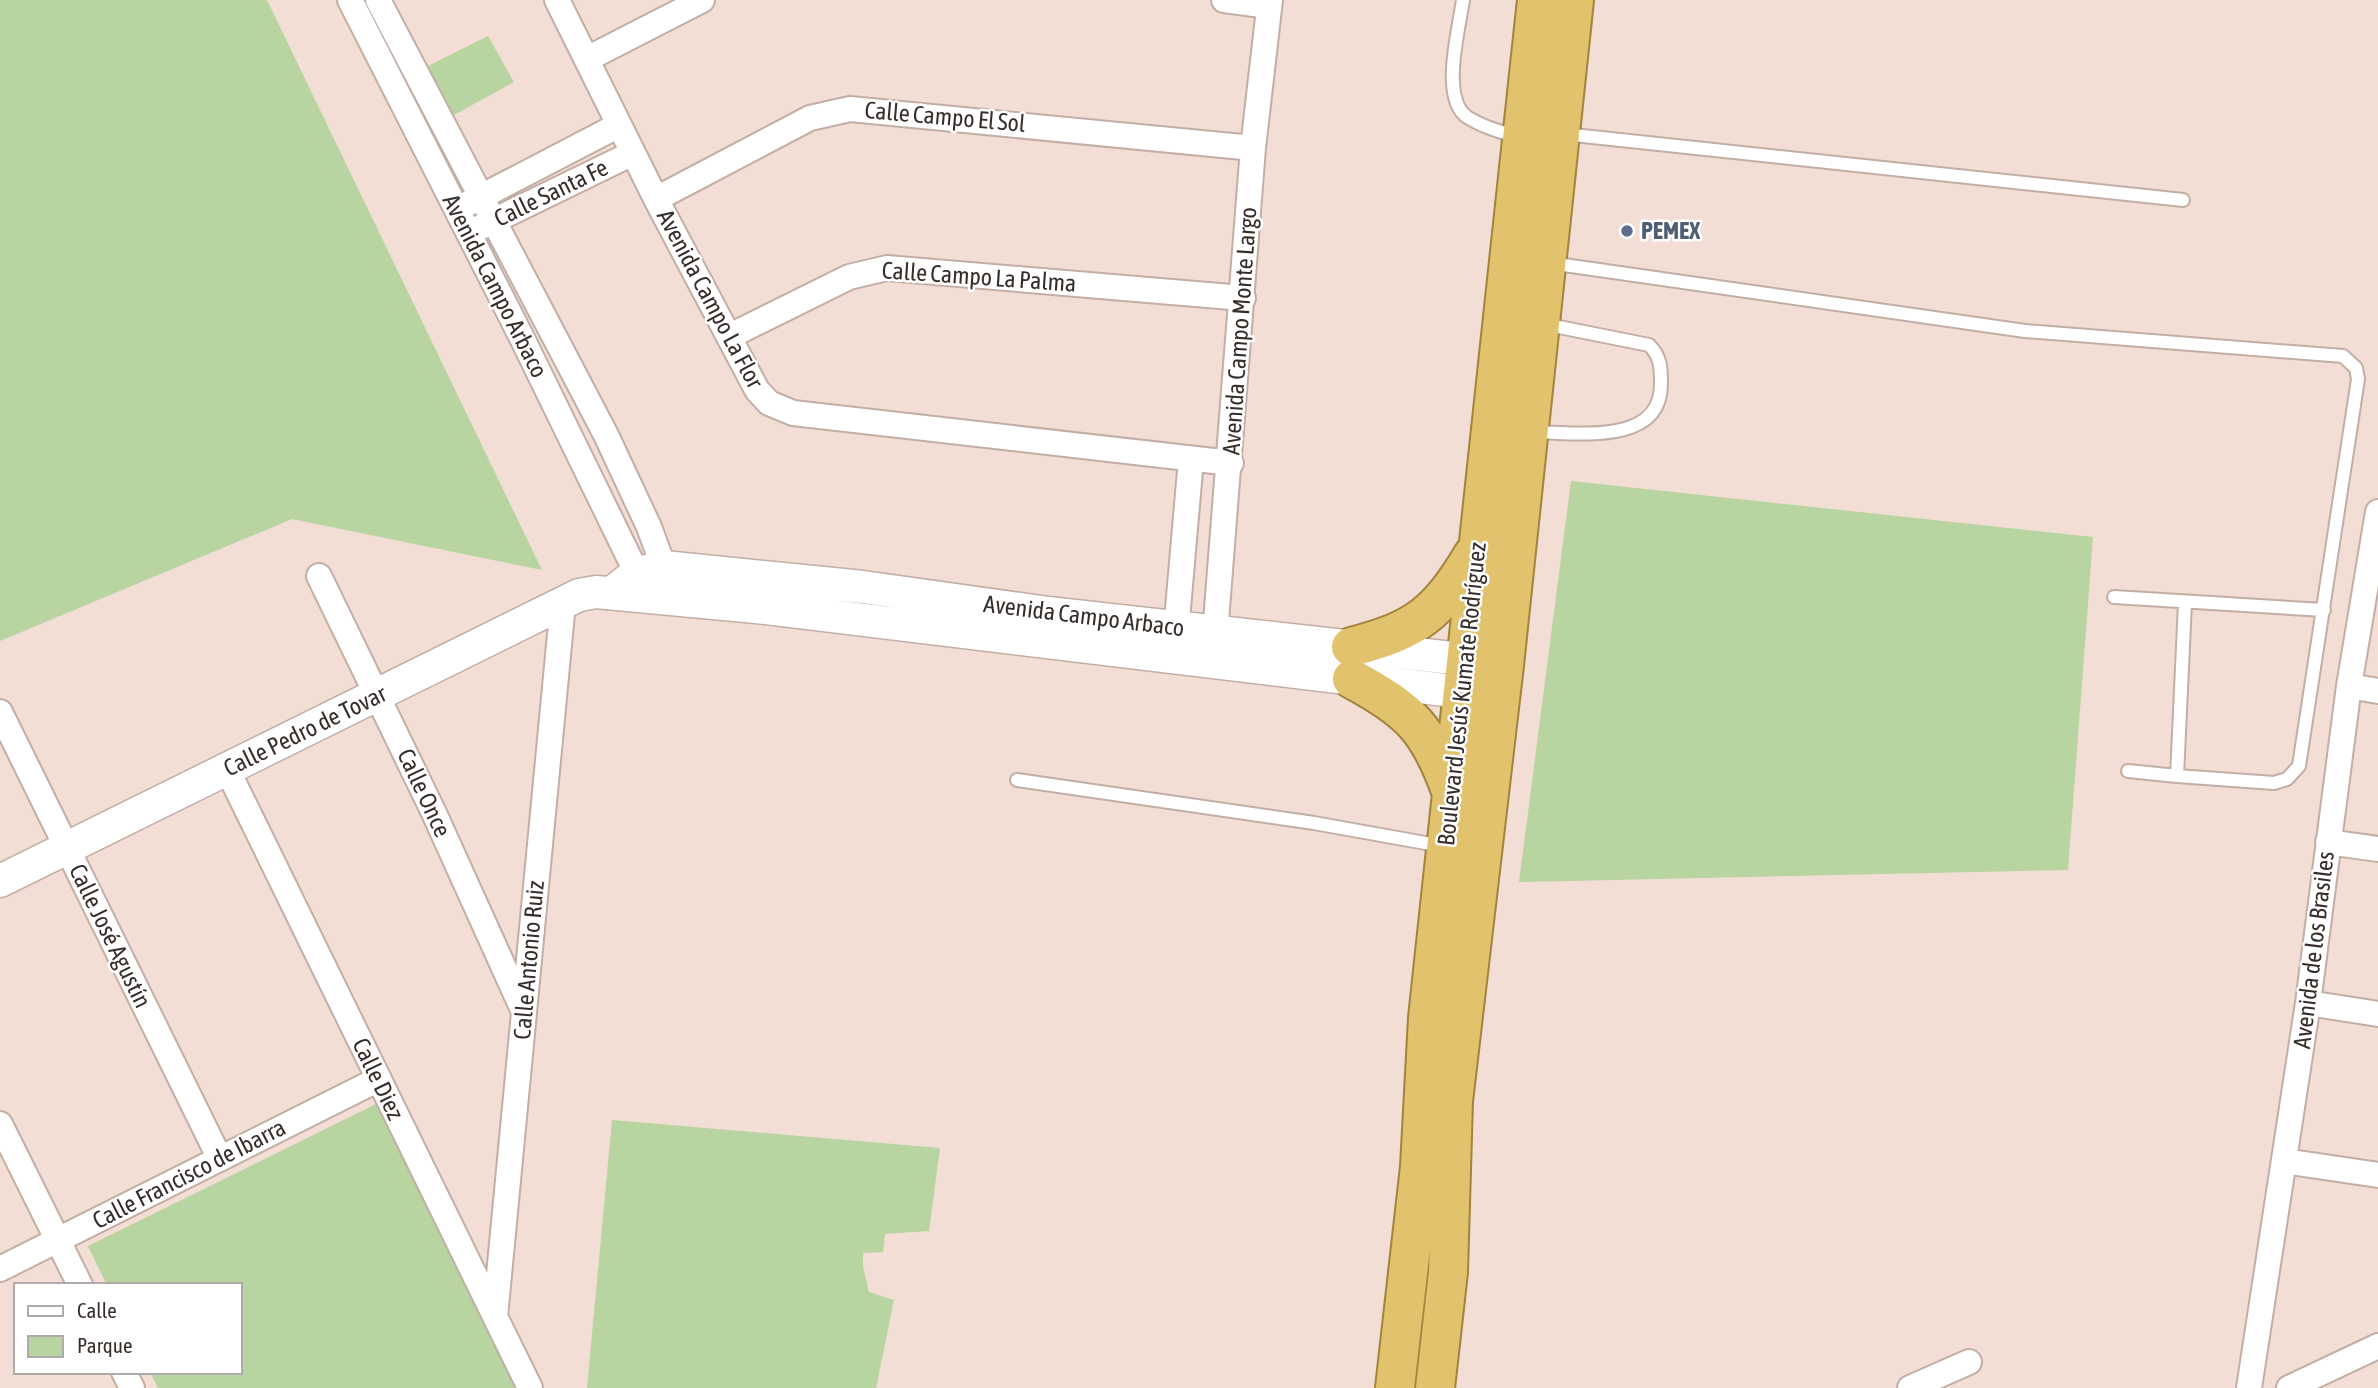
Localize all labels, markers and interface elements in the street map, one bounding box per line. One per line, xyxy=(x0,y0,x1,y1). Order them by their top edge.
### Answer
street label: Calle Campo El Sol xyxy=(863,96,1027,137)
street label: Calle Santa Fe xyxy=(490,153,612,232)
street label: Avenida Campo Arbaco xyxy=(438,190,553,382)
street label: Avenida Campo La Flor xyxy=(652,205,769,393)
street label: Avenida Campo Monte Largo xyxy=(1217,206,1262,456)
place label: PEMEX xyxy=(1641,217,1700,244)
marker: PEMEX xyxy=(1619,223,1635,239)
street label: Calle Campo La Palma xyxy=(881,256,1077,297)
street label: Boulevard Jesús Kumate Rodríguez xyxy=(1432,540,1491,847)
street label: Avenida Campo Arbaco xyxy=(982,590,1186,641)
street label: Calle Pedro de Tovar xyxy=(219,679,391,782)
street label: Calle Once xyxy=(392,744,457,841)
street label: Avenida de los Brasiles xyxy=(2288,850,2339,1050)
street label: Calle José Agustín xyxy=(64,860,157,1012)
street label: Calle Antonio Ruiz xyxy=(508,879,549,1041)
street label: Calle Diez xyxy=(347,1034,410,1124)
street label: Calle Francisco de Ibarra xyxy=(88,1113,290,1234)
legend xyxy=(14,1283,242,1374)
text: Calle xyxy=(77,1298,117,1322)
text: Parque xyxy=(77,1333,132,1357)

